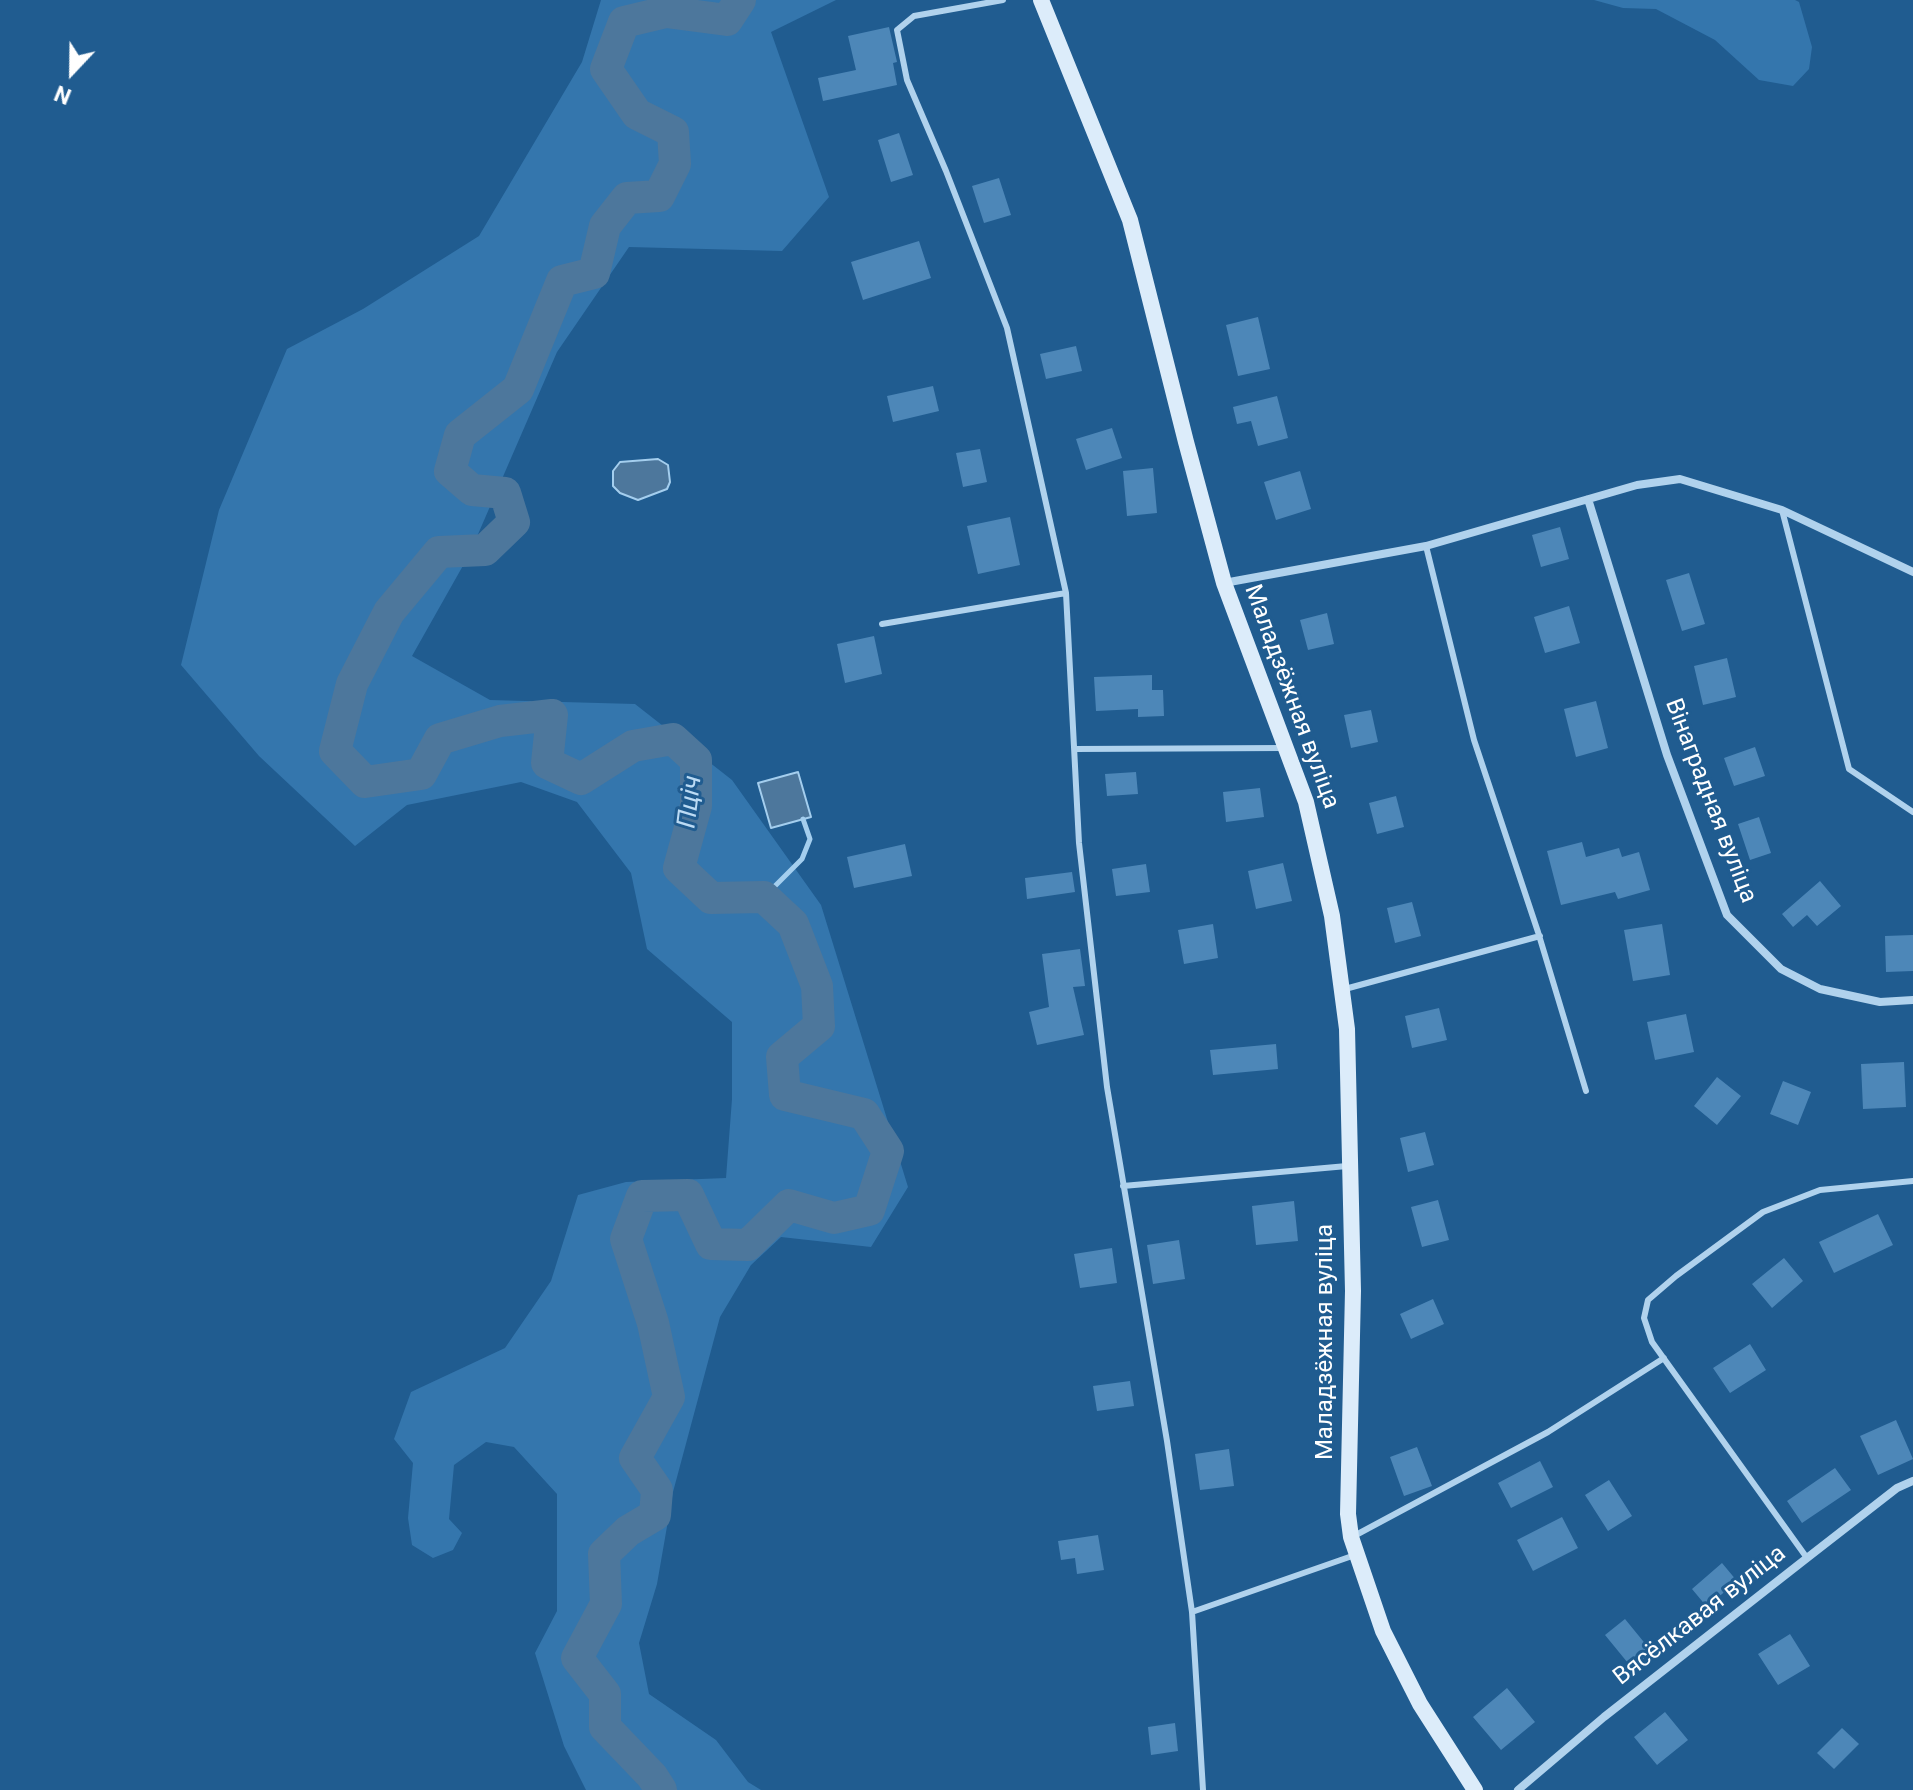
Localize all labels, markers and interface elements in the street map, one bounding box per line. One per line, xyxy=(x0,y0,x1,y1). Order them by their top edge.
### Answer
north arrow xyxy=(32,32,112,112)
text: N xyxy=(51,80,75,109)
street label: Маладзёжная вуліца xyxy=(1237,581,1345,813)
street label: Вінаградная вуліца xyxy=(1658,695,1762,907)
water label: Пціч xyxy=(672,774,710,830)
street label: Маладзёжная вуліца xyxy=(1312,1224,1340,1460)
street label: Вясёлкавая вуліца xyxy=(1608,1540,1792,1692)

